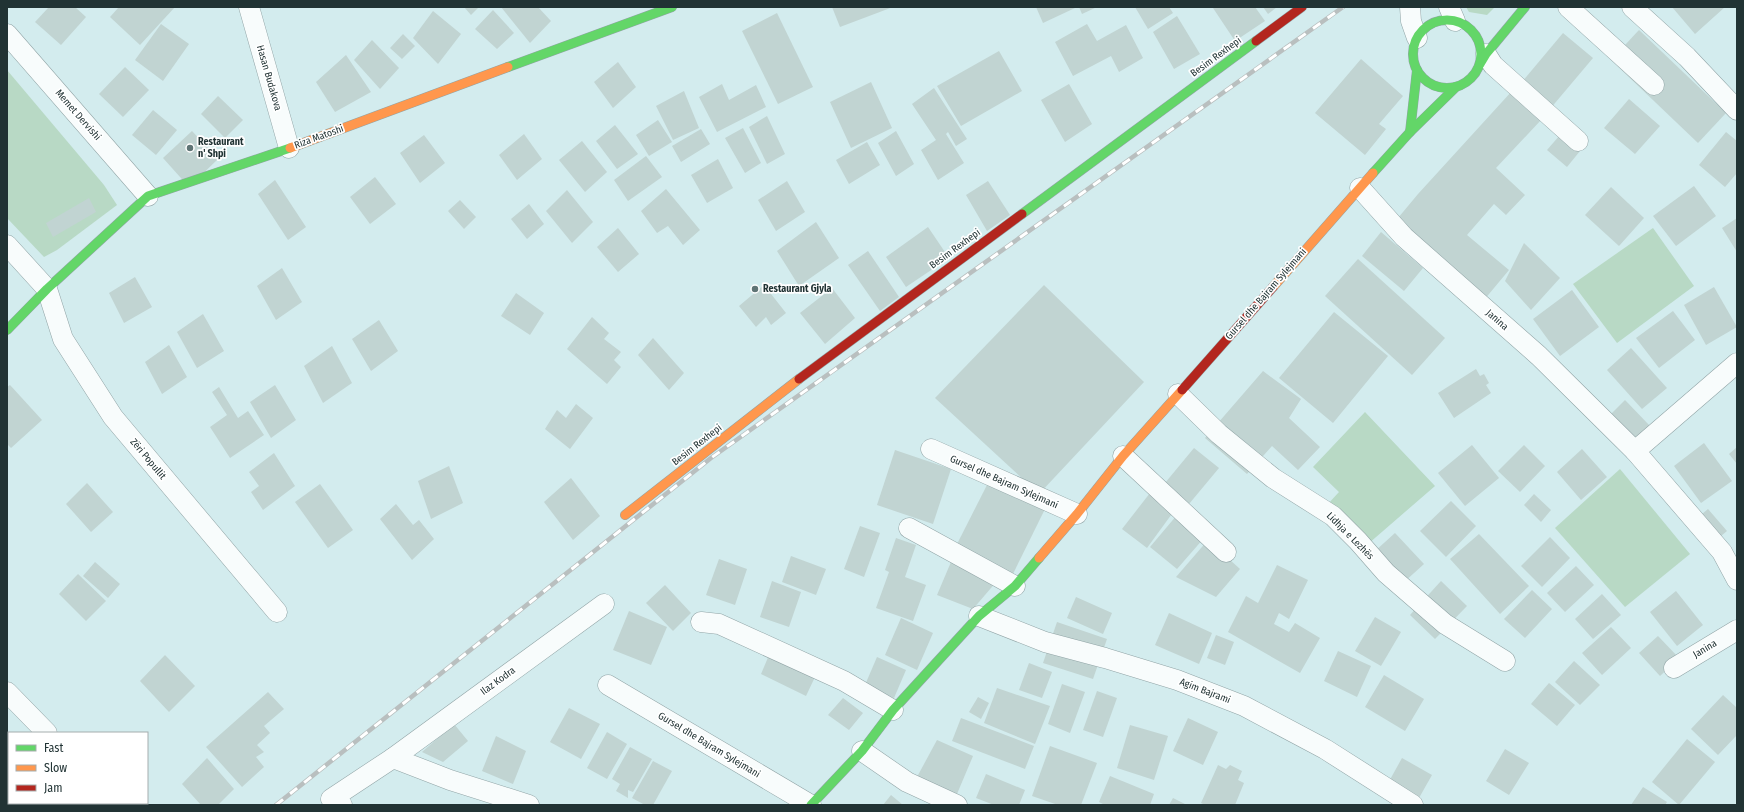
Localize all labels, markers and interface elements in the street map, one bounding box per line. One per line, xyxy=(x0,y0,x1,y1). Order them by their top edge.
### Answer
street label: Besim Rexhepi xyxy=(1188,35,1244,79)
street label: Hasan Budakova xyxy=(254,44,284,112)
street label: Memet Dervishi xyxy=(53,87,103,143)
street label: Riza Matoshi xyxy=(293,123,345,151)
place label: Restaurant n' Shpi xyxy=(198,136,244,160)
marker: Restaurant n' Shpi xyxy=(185,143,195,153)
street label: Besim Rexhepi xyxy=(927,227,983,271)
street label: Gursel dhe Bajram Sylejmani xyxy=(1223,246,1309,342)
place label: Restaurant Gjyla xyxy=(763,283,832,295)
marker: Restaurant Gjyla xyxy=(750,284,760,294)
street label: Janina xyxy=(1483,307,1511,333)
street label: Besim Rexhepi xyxy=(670,422,724,468)
street label: Zëri Popullit xyxy=(127,436,169,482)
street label: Gursel dhe Bajram Sylejmani xyxy=(948,453,1060,511)
street label: Lidhja e Lezhës xyxy=(1324,510,1376,562)
street label: Janina xyxy=(1691,637,1719,661)
street label: Ilaz Kodra xyxy=(478,664,518,698)
street label: Agim Bajrami xyxy=(1178,676,1232,706)
street label: Gursel dhe Bajram Sylejmani xyxy=(656,710,762,780)
legend xyxy=(8,732,148,804)
text: Fast xyxy=(44,741,63,755)
text: Slow xyxy=(44,761,67,775)
text: Jam xyxy=(44,781,62,795)

